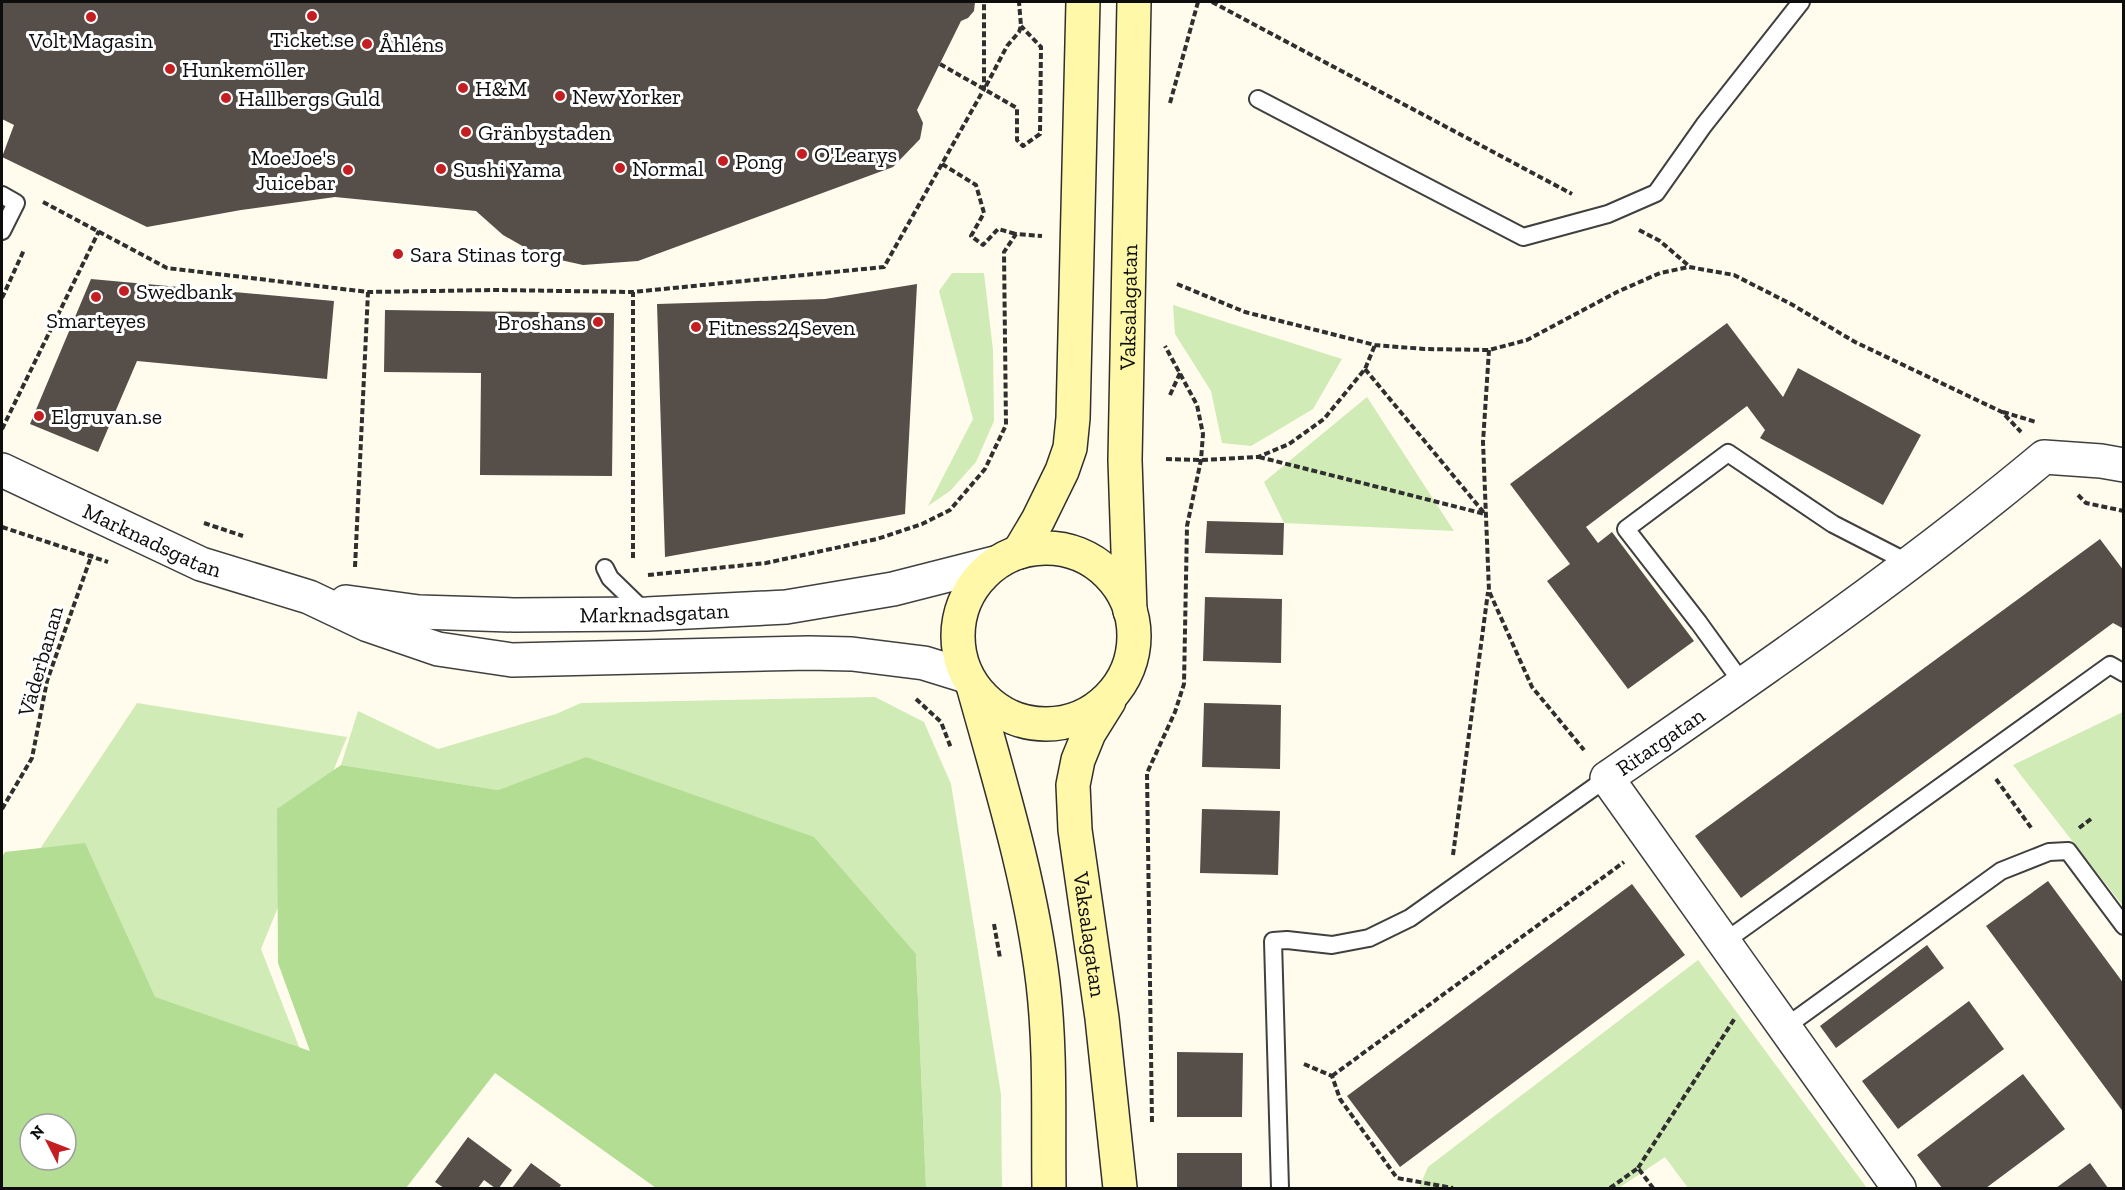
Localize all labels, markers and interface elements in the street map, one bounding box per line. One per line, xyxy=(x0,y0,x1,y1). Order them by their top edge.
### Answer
marker: Ticket.se xyxy=(305,9,319,23)
marker: Volt Magasin xyxy=(84,10,98,24)
place label: Ticket.se xyxy=(270,26,354,53)
place label: Volt Magasin xyxy=(28,27,153,54)
place label: Åhléns xyxy=(379,31,444,58)
marker: Åhléns xyxy=(360,37,374,51)
place label: Hunkemöller xyxy=(182,56,306,83)
marker: Hunkemöller xyxy=(163,62,177,76)
place label: H&M xyxy=(475,75,527,102)
marker: H&M xyxy=(456,81,470,95)
place label: New Yorker xyxy=(572,83,681,110)
place label: Hallbergs Guld xyxy=(238,85,380,112)
marker: New Yorker xyxy=(553,89,567,103)
marker: Hallbergs Guld xyxy=(219,91,233,105)
place label: Gränbystaden xyxy=(478,119,612,146)
marker: Gränbystaden xyxy=(459,125,473,139)
place label: O'Learys xyxy=(814,141,897,168)
place label: MoeJoe's Juicebar xyxy=(251,144,336,196)
marker: O'Learys xyxy=(795,147,809,161)
place label: Pong xyxy=(735,148,783,175)
marker: Pong xyxy=(716,154,730,168)
place label: Normal xyxy=(632,155,704,182)
place label: Sushi Yama xyxy=(453,156,562,183)
marker: Normal xyxy=(613,161,627,175)
marker: Sushi Yama xyxy=(434,162,448,176)
marker: MoeJoe's Juicebar xyxy=(341,163,355,177)
place label: Sara Stinas torg xyxy=(410,241,562,268)
street label: Vaksalagatan xyxy=(1114,244,1143,371)
marker: Sara Stinas torg xyxy=(391,247,405,261)
place label: Swedbank xyxy=(136,278,234,305)
marker: Swedbank xyxy=(117,284,131,298)
marker: Smarteyes xyxy=(89,290,103,304)
place label: Smarteyes xyxy=(46,307,146,334)
place label: Broshans xyxy=(497,309,586,336)
place label: Fitness24Seven xyxy=(708,314,856,341)
marker: Broshans xyxy=(591,315,605,329)
marker: Fitness24Seven xyxy=(689,320,703,334)
place label: Elgruvan.se xyxy=(51,403,162,430)
marker: Elgruvan.se xyxy=(32,409,46,423)
street label: Marknadsgatan xyxy=(79,497,225,584)
street label: Marknadsgatan xyxy=(579,597,730,629)
street label: Väderbanan xyxy=(12,603,69,720)
street label: Ritargatan xyxy=(1611,701,1710,782)
street label: Vaksalagatan xyxy=(1067,869,1112,999)
north arrow xyxy=(18,1112,78,1172)
text: N xyxy=(26,1121,48,1143)

